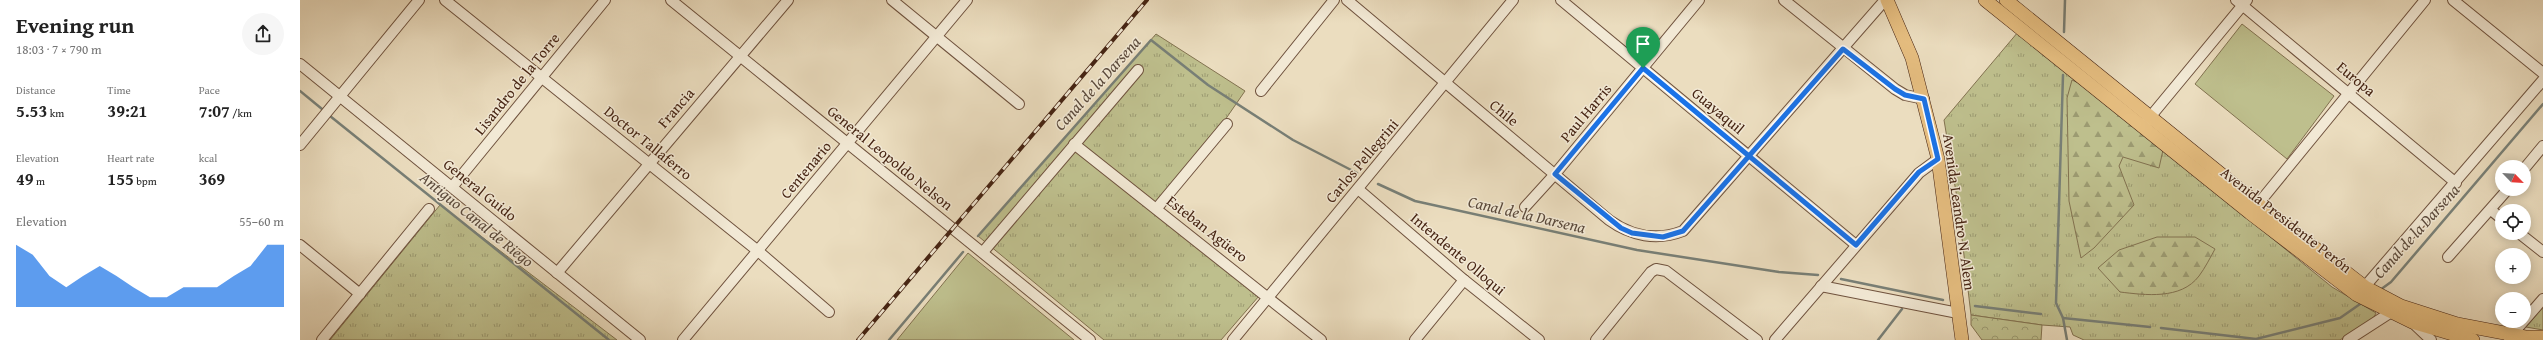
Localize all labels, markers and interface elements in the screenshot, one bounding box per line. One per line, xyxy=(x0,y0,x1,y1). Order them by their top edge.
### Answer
text: Evening run xyxy=(16,9,134,41)
button: share xyxy=(242,13,284,55)
pin xyxy=(1626,27,1660,68)
street label: Lisandro de la Torre xyxy=(469,28,564,139)
water label: Canal de la Darsena xyxy=(1048,30,1146,135)
icon: arrive xyxy=(1632,33,1654,55)
text: 18:03 · 7 × 790 m xyxy=(16,40,102,59)
street label: Europa xyxy=(2333,56,2380,101)
street label: Paul Harris xyxy=(1555,79,1616,146)
text: Distance xyxy=(16,82,55,98)
text: Time xyxy=(107,82,131,98)
text: Pace xyxy=(199,82,220,98)
street label: Guayaquil xyxy=(1688,82,1749,139)
street label: Francia xyxy=(652,83,699,132)
street label: Chile xyxy=(1485,94,1523,131)
text: 5.53 xyxy=(16,98,47,123)
text: 39:21 xyxy=(107,98,147,123)
text: 7:07 xyxy=(199,98,230,123)
street label: Doctor Tallaferro xyxy=(600,100,697,185)
street label: General Leopoldo Nelson xyxy=(823,100,958,215)
text: km xyxy=(47,105,64,121)
text: /km xyxy=(230,105,252,121)
street label: Carlos Pellegrini xyxy=(1320,114,1403,207)
street label: Avenida Leandro N. Alem xyxy=(1938,132,1981,292)
street label: Centenario xyxy=(775,136,836,203)
text: Elevation xyxy=(16,150,59,166)
text: Heart rate xyxy=(107,150,155,166)
text: kcal xyxy=(199,150,217,166)
street label: General Guido xyxy=(439,154,522,226)
north arrow xyxy=(2495,160,2531,196)
map controls xyxy=(2495,160,2531,328)
street label: Avenida Presidente Perón xyxy=(2216,162,2357,278)
water label: Antiguo Canal de Riego xyxy=(414,165,539,273)
text: 49 xyxy=(16,166,34,191)
text: 155 xyxy=(107,166,134,191)
text: 369 xyxy=(199,166,225,191)
text: m xyxy=(34,173,45,189)
text: bpm xyxy=(134,173,157,189)
water label: Canal de la Darsena xyxy=(2367,178,2465,283)
water label: Canal de la Darsena xyxy=(1466,189,1589,239)
street label: Esteban Agüero xyxy=(1162,190,1253,267)
button: locate xyxy=(2495,204,2531,240)
street label: Intendente Olloqui xyxy=(1406,208,1510,300)
text: Elevation xyxy=(16,212,67,231)
text: 55–60 m xyxy=(239,212,284,231)
button: + xyxy=(2495,248,2531,284)
button: − xyxy=(2495,292,2531,328)

